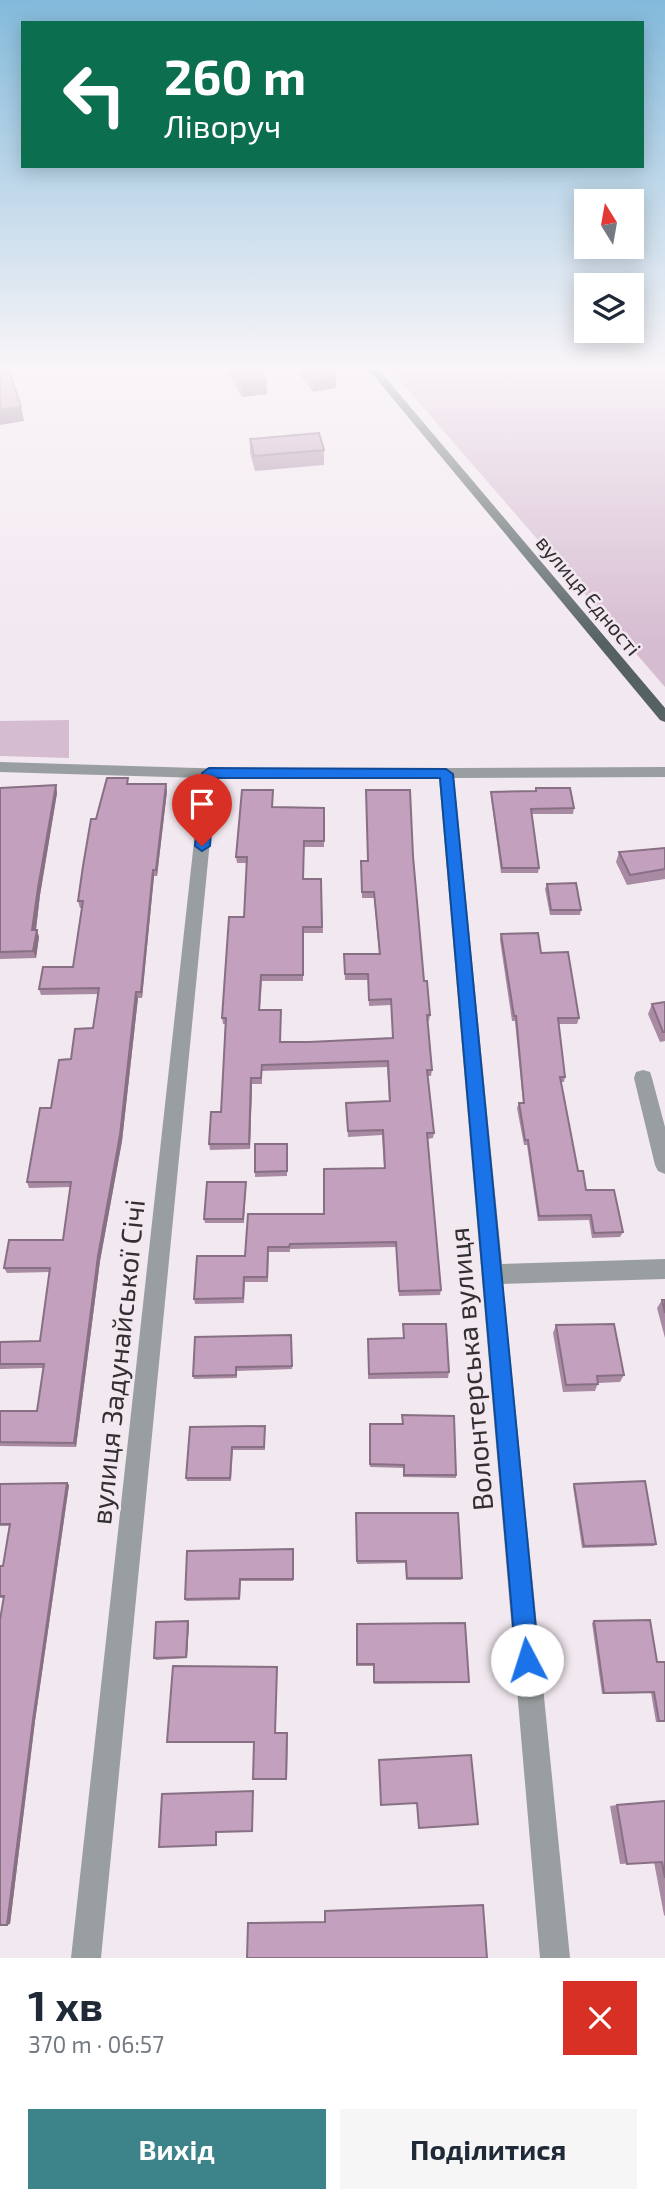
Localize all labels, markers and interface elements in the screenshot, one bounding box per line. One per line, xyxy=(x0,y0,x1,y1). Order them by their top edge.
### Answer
text: 260 m xyxy=(164,46,306,105)
icon: left xyxy=(49,49,140,140)
text: Ліворуч xyxy=(164,106,281,144)
north arrow xyxy=(574,189,644,259)
map controls xyxy=(574,189,644,343)
button: layers xyxy=(574,273,644,343)
street label: вулиця Єдності xyxy=(531,530,647,661)
pin xyxy=(172,774,232,846)
icon: arrive xyxy=(183,785,221,823)
street label: вулиця Задунайської Січі xyxy=(83,1198,151,1526)
street label: Волонтерська вулиця xyxy=(441,1226,499,1512)
position arrow xyxy=(490,1623,564,1697)
text: 1 хв xyxy=(28,1979,103,2029)
button: close xyxy=(563,1981,637,2055)
text: 370 m · 06:57 xyxy=(28,2030,164,2058)
button: Вихід xyxy=(28,2109,326,2189)
button: Поділитися xyxy=(340,2109,637,2189)

